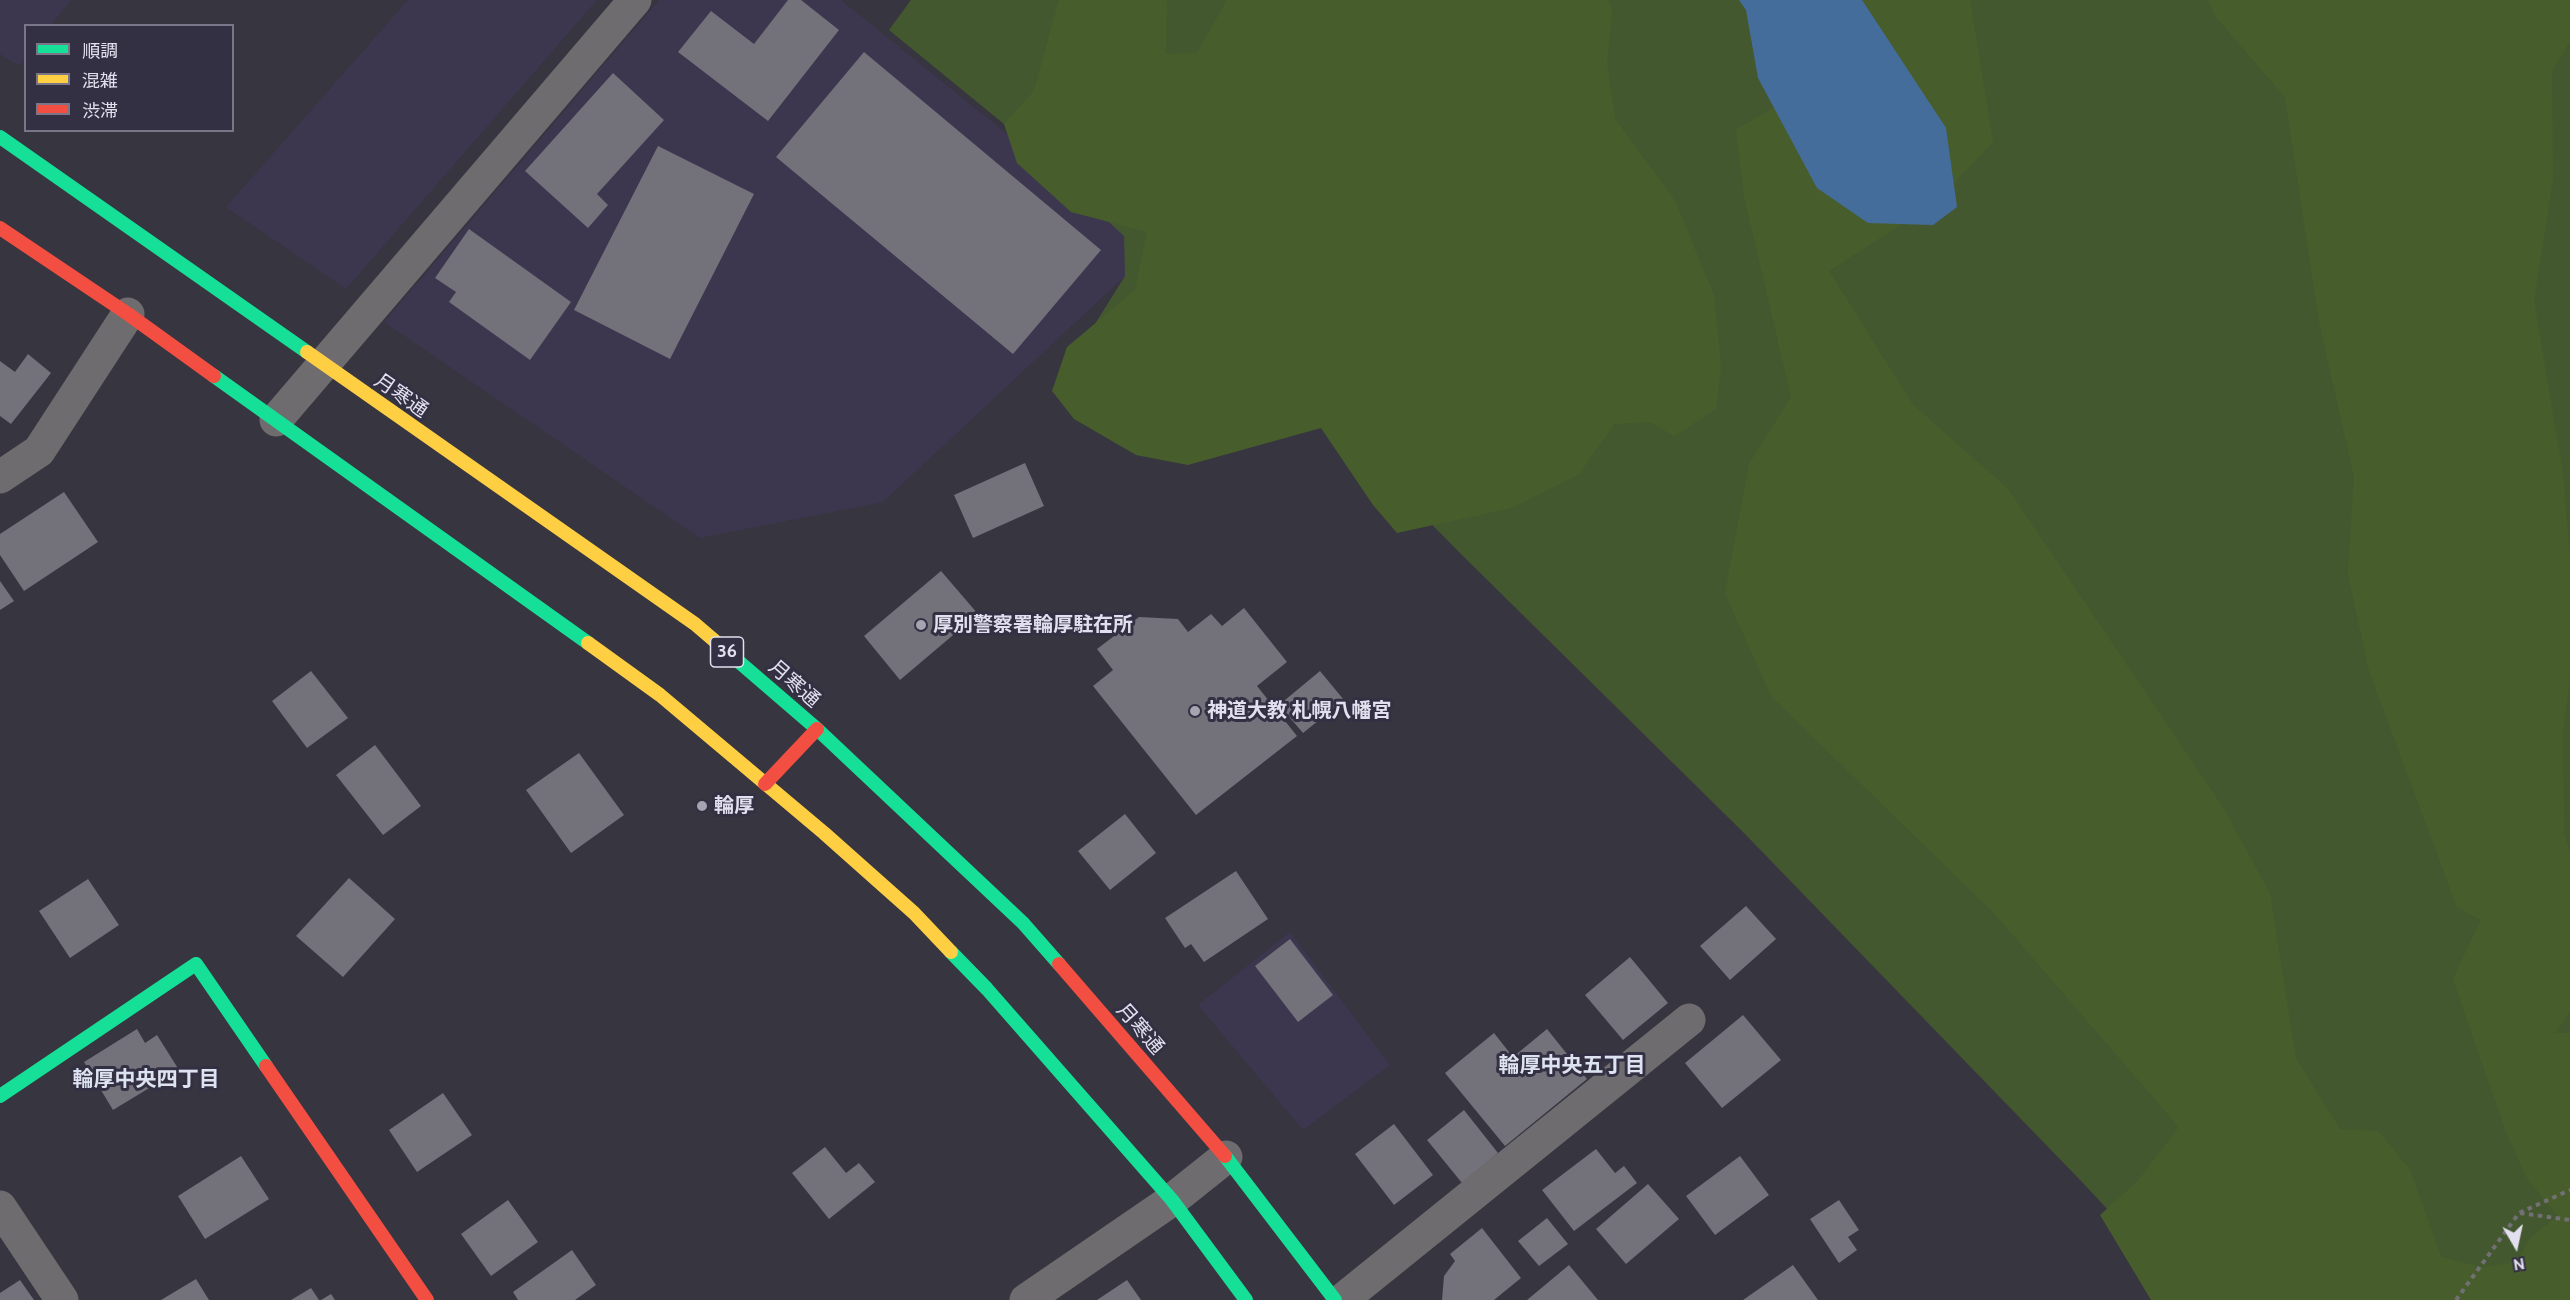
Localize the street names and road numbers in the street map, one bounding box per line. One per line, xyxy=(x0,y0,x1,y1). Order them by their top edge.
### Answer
street label: 月寒通 xyxy=(370,369,432,423)
road number: 36 xyxy=(710,637,744,667)
street label: 月寒通 xyxy=(763,655,825,713)
street label: 月寒通 xyxy=(1111,998,1169,1060)

